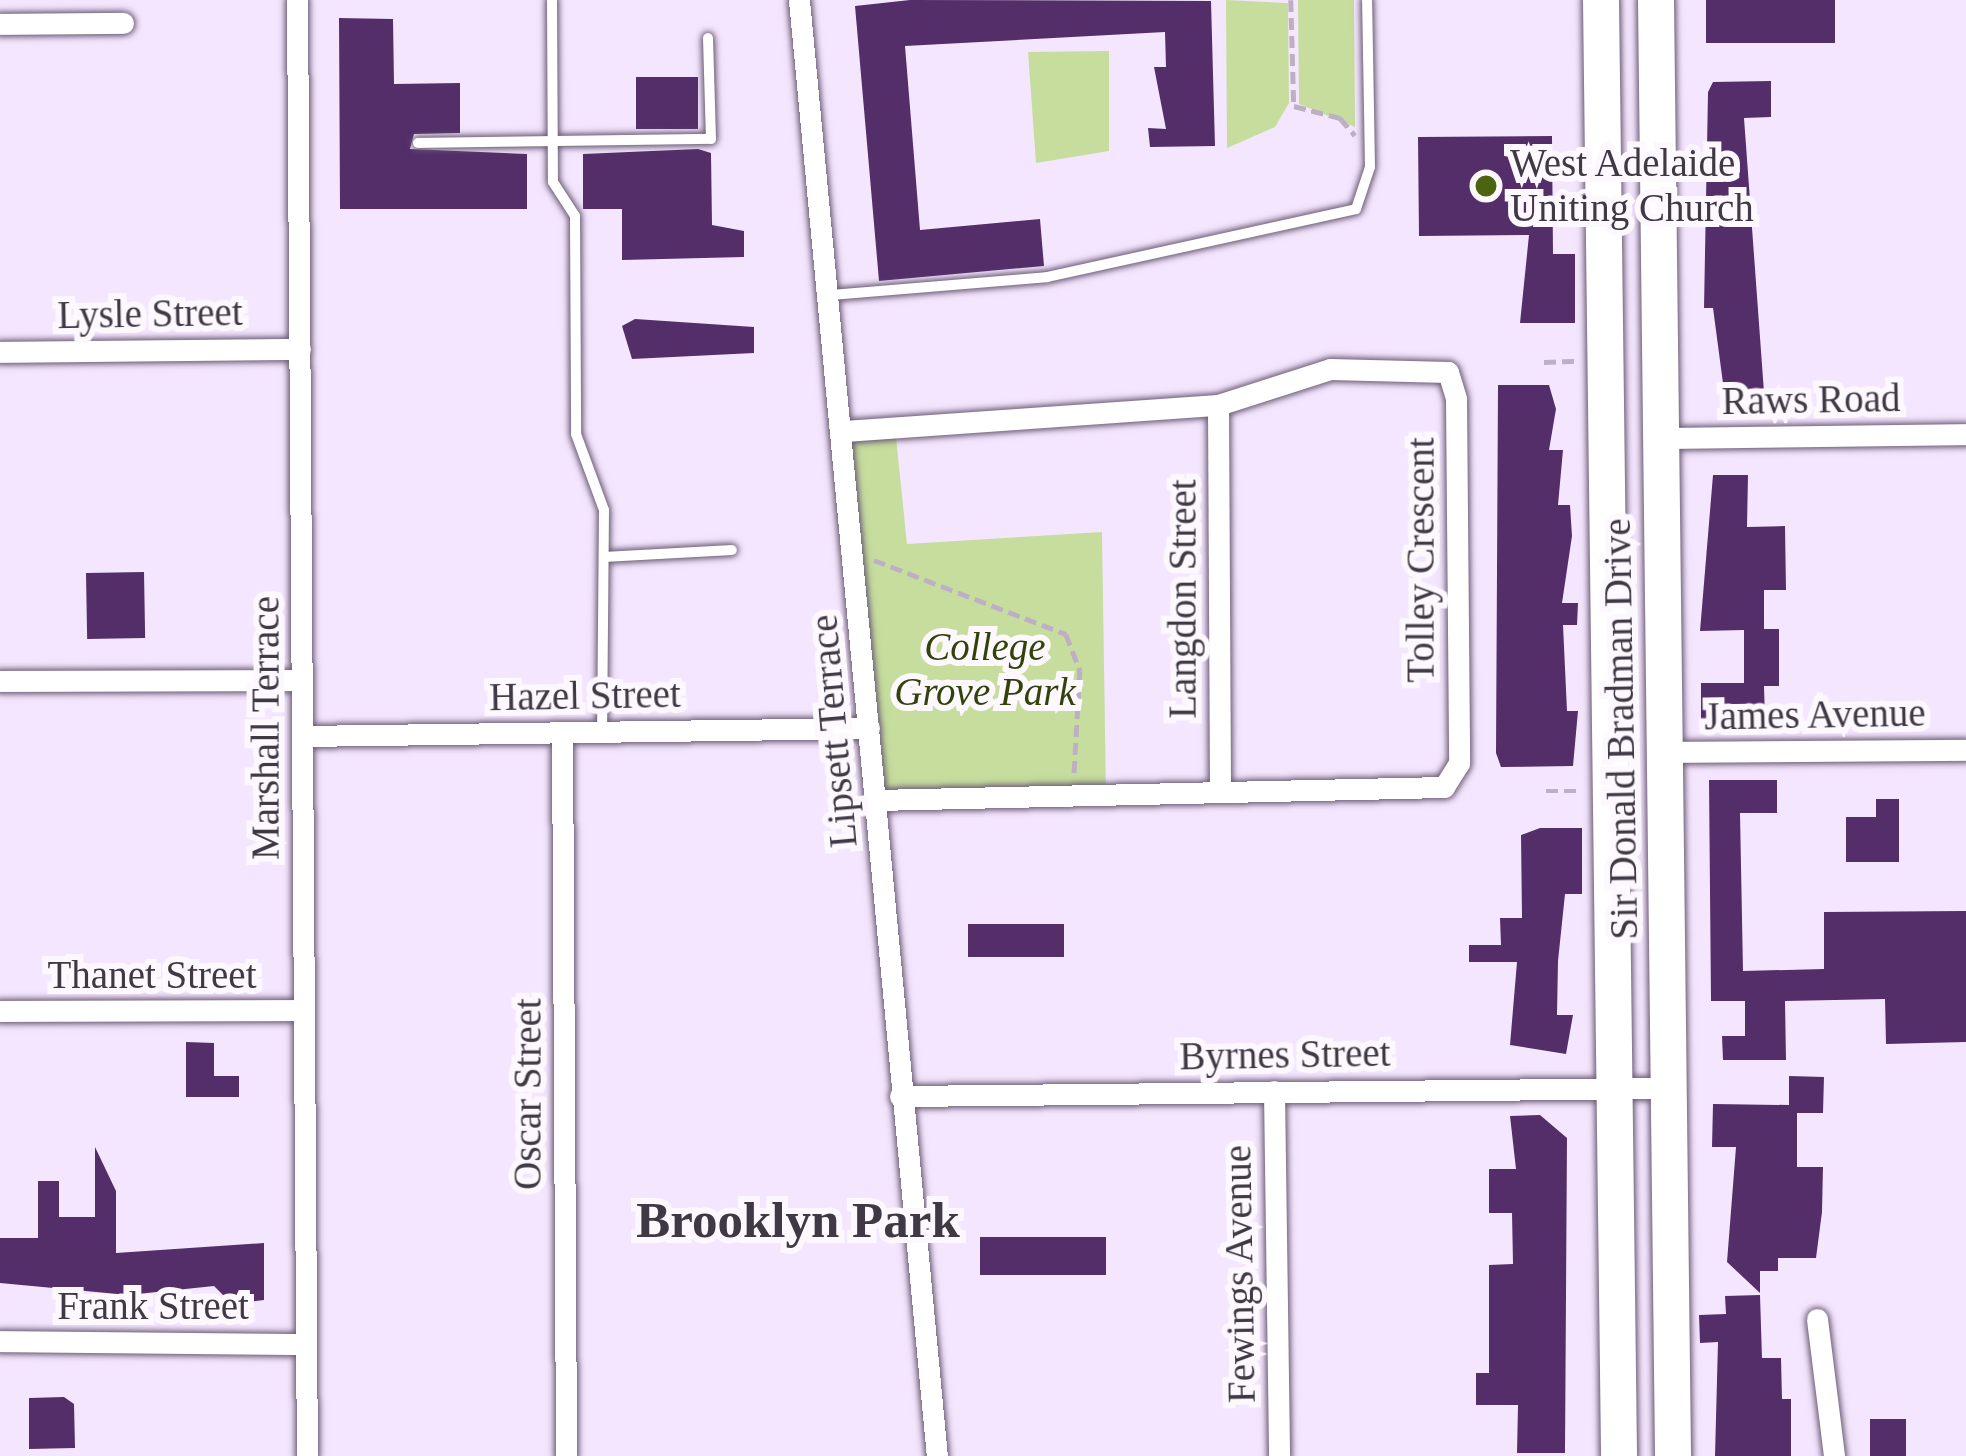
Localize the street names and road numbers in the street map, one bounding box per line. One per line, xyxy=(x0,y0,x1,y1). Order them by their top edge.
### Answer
street label: Lysle Street xyxy=(57,289,243,339)
street label: Raws Road xyxy=(1721,375,1901,425)
street label: Tolley Crescent xyxy=(1398,437,1444,683)
street label: Langdon Street xyxy=(1160,479,1206,719)
street label: Sir Donald Bradman Drive xyxy=(1594,518,1648,940)
street label: Marshall Terrace xyxy=(243,596,289,860)
street label: Lipsett Terrace xyxy=(800,612,868,850)
street label: Hazel Street xyxy=(489,671,681,721)
street label: James Avenue xyxy=(1703,690,1927,740)
street label: Thanet Street xyxy=(48,952,256,998)
street label: Oscar Street xyxy=(505,998,551,1190)
street label: Byrnes Street xyxy=(1179,1030,1391,1080)
street label: Fewings Avenue xyxy=(1214,1143,1266,1405)
street label: Frank Street xyxy=(57,1283,249,1329)

